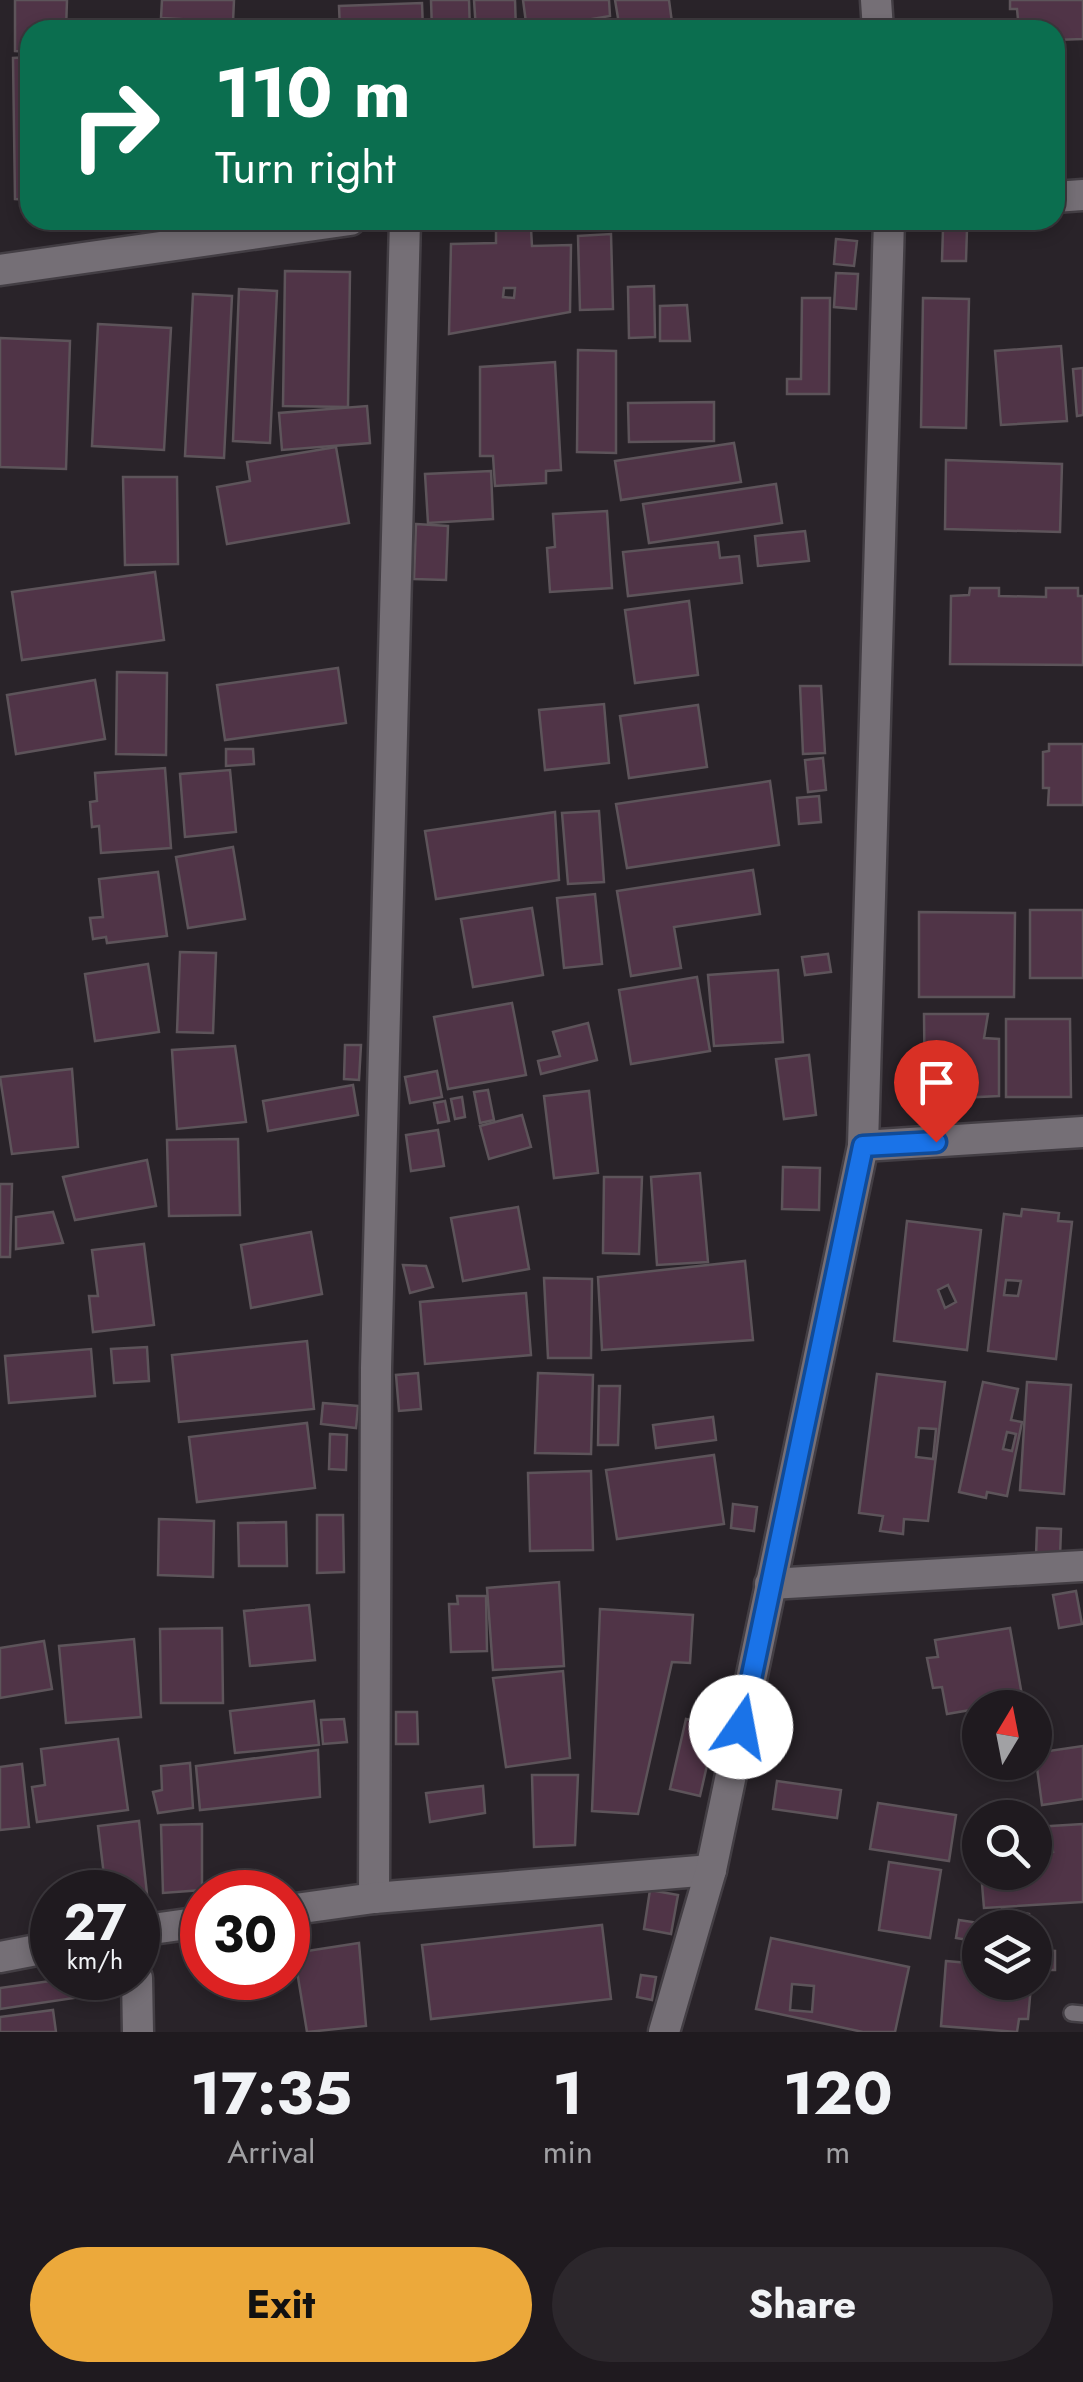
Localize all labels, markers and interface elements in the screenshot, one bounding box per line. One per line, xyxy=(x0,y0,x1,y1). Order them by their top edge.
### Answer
text: 110 m xyxy=(215,42,411,143)
icon: right xyxy=(50,60,180,190)
text: Turn right xyxy=(215,135,396,200)
pin xyxy=(894,1040,979,1143)
icon: arrive xyxy=(909,1055,964,1110)
position arrow xyxy=(689,1675,793,1779)
north arrow xyxy=(962,1690,1052,1780)
map controls xyxy=(962,1690,1052,2000)
button: search xyxy=(962,1800,1052,1890)
speed limit sign: 30 xyxy=(180,1870,310,2000)
text: 27 xyxy=(64,1886,126,1959)
button: layers xyxy=(962,1910,1052,2000)
text: km/h xyxy=(67,1942,123,1978)
text: 17:35 xyxy=(190,2050,352,2137)
text: 1 xyxy=(552,2050,583,2137)
text: 120 xyxy=(783,2050,893,2137)
text: Arrival xyxy=(227,2129,315,2175)
text: min xyxy=(543,2129,593,2175)
text: m xyxy=(825,2129,850,2175)
button: Exit xyxy=(30,2247,532,2362)
button: Share xyxy=(552,2247,1053,2362)

